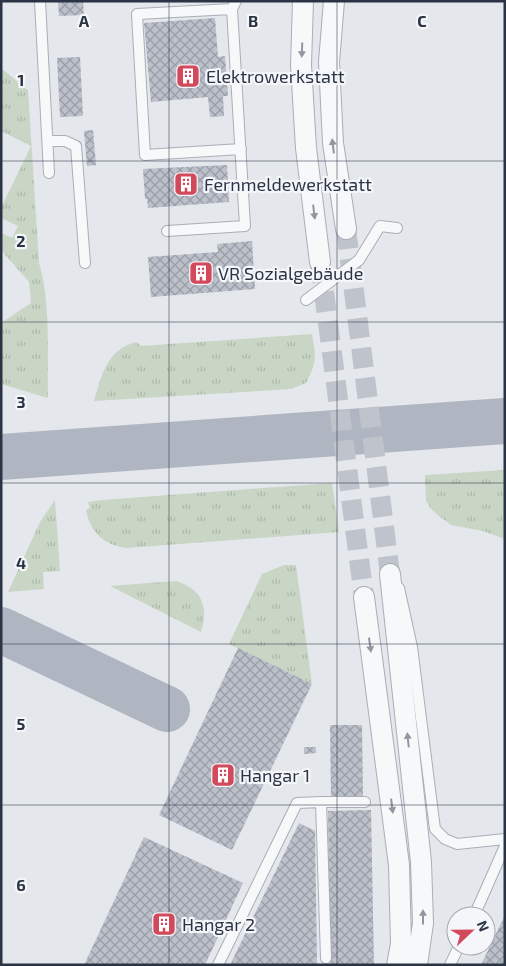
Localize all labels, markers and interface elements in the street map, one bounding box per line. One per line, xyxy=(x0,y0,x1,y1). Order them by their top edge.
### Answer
text: A xyxy=(79,11,90,30)
text: B xyxy=(248,11,258,30)
text: C xyxy=(417,11,427,30)
one-way arrow xyxy=(298,42,306,58)
building icon: Elektrowerkstatt xyxy=(175,63,201,89)
place label: Elektrowerkstatt xyxy=(206,65,345,87)
text: 1 xyxy=(18,70,24,89)
one-way arrow xyxy=(329,138,337,154)
building icon: Fernmeldewerkstatt xyxy=(173,171,199,197)
place label: Fernmeldewerkstatt xyxy=(204,173,372,195)
one-way arrow xyxy=(310,204,318,220)
text: 2 xyxy=(16,231,26,250)
building icon: VR Sozialgebäude xyxy=(188,260,214,286)
place label: VR Sozialgebäude xyxy=(218,262,363,284)
text: 3 xyxy=(16,392,26,411)
text: 4 xyxy=(16,553,26,572)
one-way arrow xyxy=(367,637,375,653)
text: 5 xyxy=(17,714,26,733)
one-way arrow xyxy=(404,732,412,748)
building icon: Hangar 1 xyxy=(210,762,236,788)
place label: Hangar 1 xyxy=(240,764,310,786)
one-way arrow xyxy=(388,799,396,815)
text: 6 xyxy=(16,875,26,894)
north arrow xyxy=(446,906,496,956)
one-way arrow xyxy=(419,908,427,924)
building icon: Hangar 2 xyxy=(151,911,177,937)
place label: Hangar 2 xyxy=(182,913,255,935)
text: N xyxy=(474,918,493,934)

